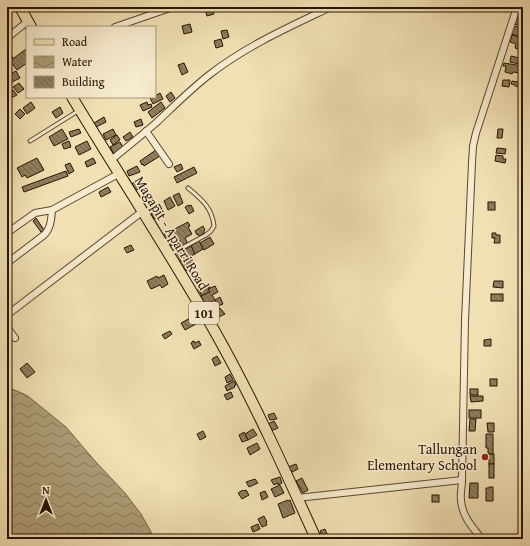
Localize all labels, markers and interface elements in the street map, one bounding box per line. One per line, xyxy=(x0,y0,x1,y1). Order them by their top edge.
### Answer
legend xyxy=(26,26,156,98)
text: Road xyxy=(62,33,88,50)
text: Water xyxy=(62,53,92,70)
text: Building xyxy=(62,73,105,90)
street label: Magapit - Aparri Road xyxy=(130,172,214,294)
road number: 101 xyxy=(189,302,219,324)
place label: Tallungan Elementary School xyxy=(367,439,477,475)
marker: Tallungan Elementary School xyxy=(480,452,490,462)
north arrow xyxy=(26,480,66,520)
text: N xyxy=(42,482,50,498)

